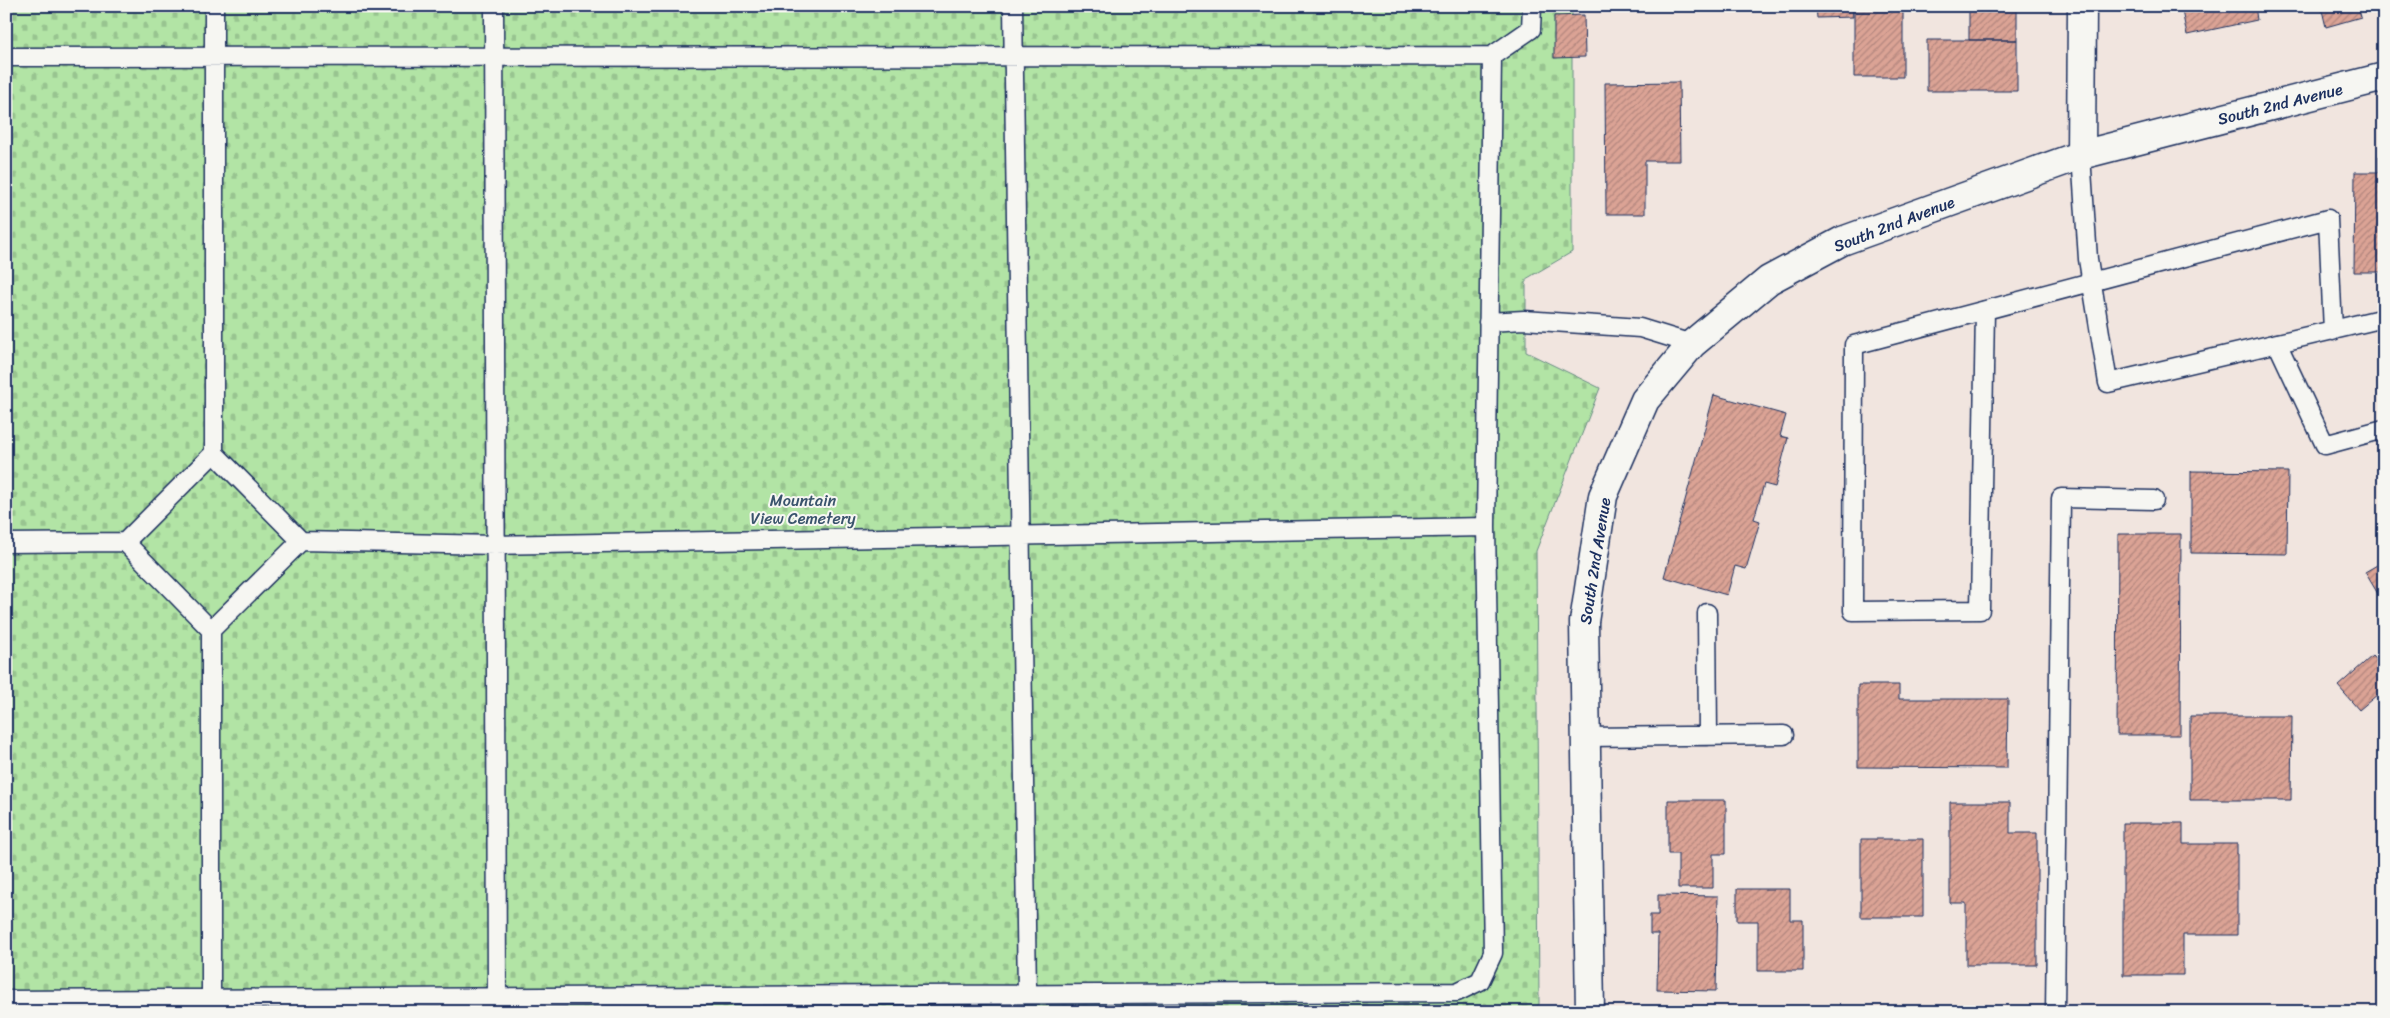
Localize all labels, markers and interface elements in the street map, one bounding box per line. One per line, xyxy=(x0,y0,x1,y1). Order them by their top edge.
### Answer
street label: South 2nd Avenue xyxy=(2214,74,2346,134)
street label: South 2nd Avenue xyxy=(1829,187,1959,260)
park label: Mountain View Cemetery xyxy=(750,486,856,533)
street label: South 2nd Avenue xyxy=(1571,495,1619,626)

